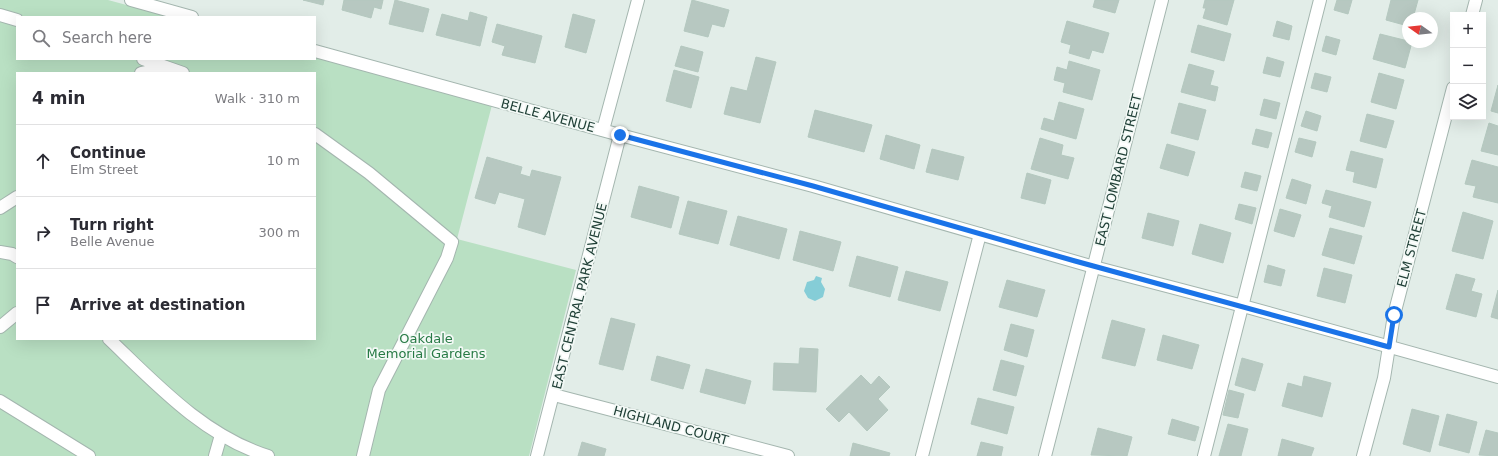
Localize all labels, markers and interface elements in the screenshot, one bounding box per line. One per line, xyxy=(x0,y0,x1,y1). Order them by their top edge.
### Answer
north arrow xyxy=(1402,12,1438,48)
map controls xyxy=(1450,12,1486,120)
button: + xyxy=(1450,12,1486,48)
search box xyxy=(16,16,316,60)
icon: search xyxy=(30,27,52,49)
text: Search here xyxy=(62,29,152,47)
button: − xyxy=(1450,48,1486,84)
button: layers xyxy=(1450,84,1486,120)
text: 4 min xyxy=(32,88,85,108)
text: Walk · 310 m xyxy=(215,91,300,106)
street label: EAST LOMBARD STREET xyxy=(1092,92,1145,248)
street label: BELLE AVENUE xyxy=(499,96,596,135)
route end xyxy=(611,126,629,144)
text: Continue xyxy=(70,144,146,162)
icon: ahead xyxy=(32,150,54,172)
text: 10 m xyxy=(267,153,300,168)
text: Elm Street xyxy=(70,162,138,177)
street label: EAST CENTRAL PARK AVENUE xyxy=(549,201,610,391)
street label: ELM STREET xyxy=(1394,207,1429,289)
text: Turn right xyxy=(70,216,154,234)
icon: right xyxy=(32,222,54,244)
text: 300 m xyxy=(258,225,300,240)
text: Belle Avenue xyxy=(70,234,155,249)
icon: arrive xyxy=(32,294,54,316)
text: Arrive at destination xyxy=(70,296,245,314)
route start xyxy=(1385,306,1403,324)
park label: Oakdale Memorial Gardens xyxy=(367,331,486,361)
street label: HIGHLAND COURT xyxy=(612,403,730,448)

